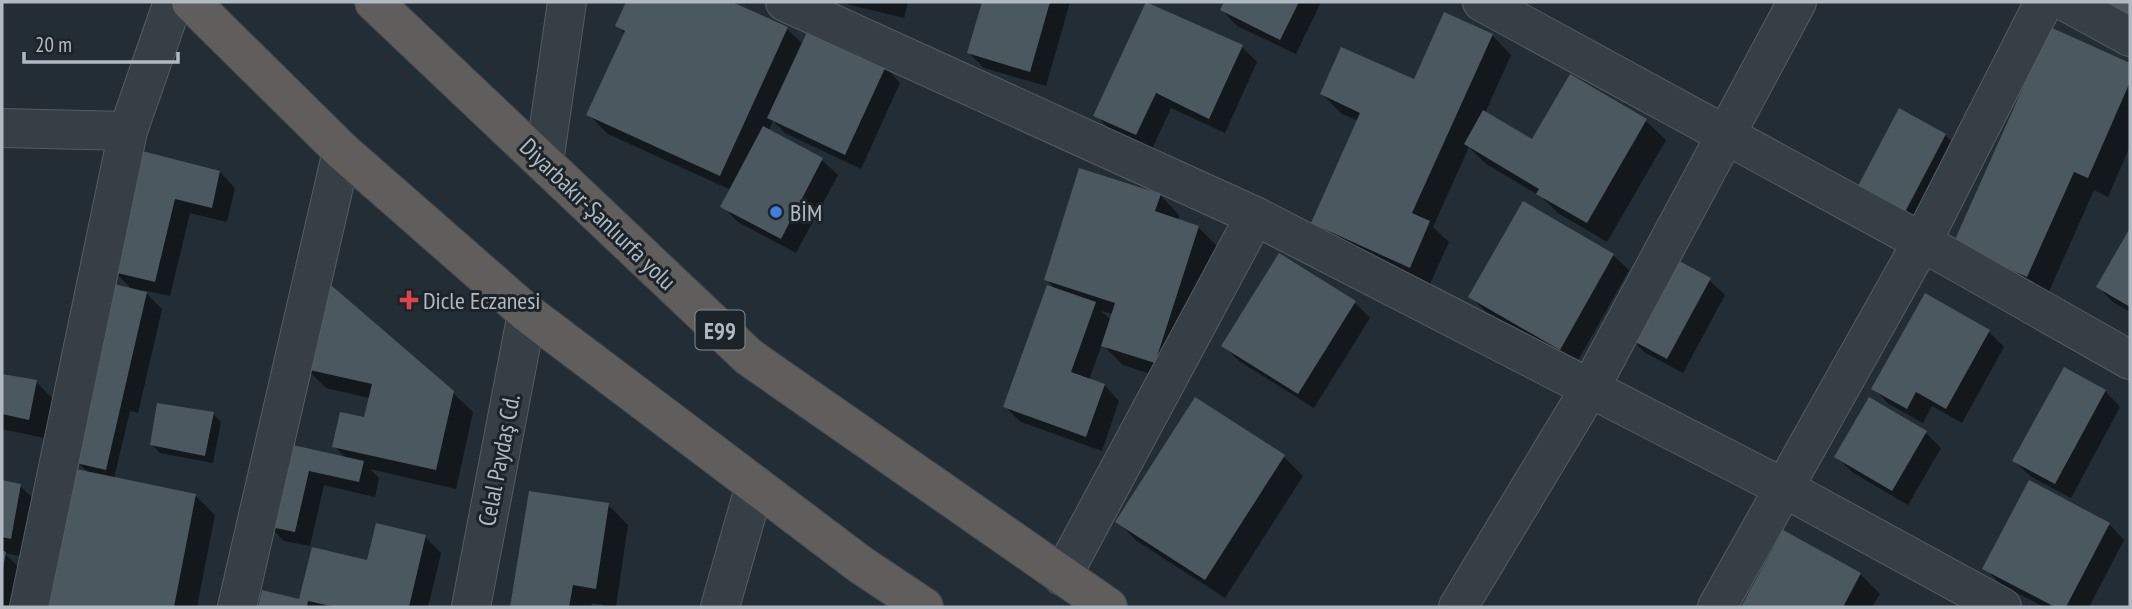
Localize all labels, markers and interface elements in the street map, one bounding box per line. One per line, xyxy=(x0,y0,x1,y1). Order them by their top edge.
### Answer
scale bar xyxy=(24,21,178,65)
text: 20 m xyxy=(35,31,72,58)
street label: Diyarbakır-Şanlıurfa yolu xyxy=(513,131,683,297)
place label: BİM xyxy=(790,197,822,228)
marker: BİM xyxy=(768,204,784,220)
place label: Dicle Eczanesi xyxy=(423,285,541,316)
marker: Dicle Eczanesi xyxy=(401,292,417,308)
road number: E99 xyxy=(696,310,744,350)
street label: Celal Paydaş Cd. xyxy=(471,391,527,529)

